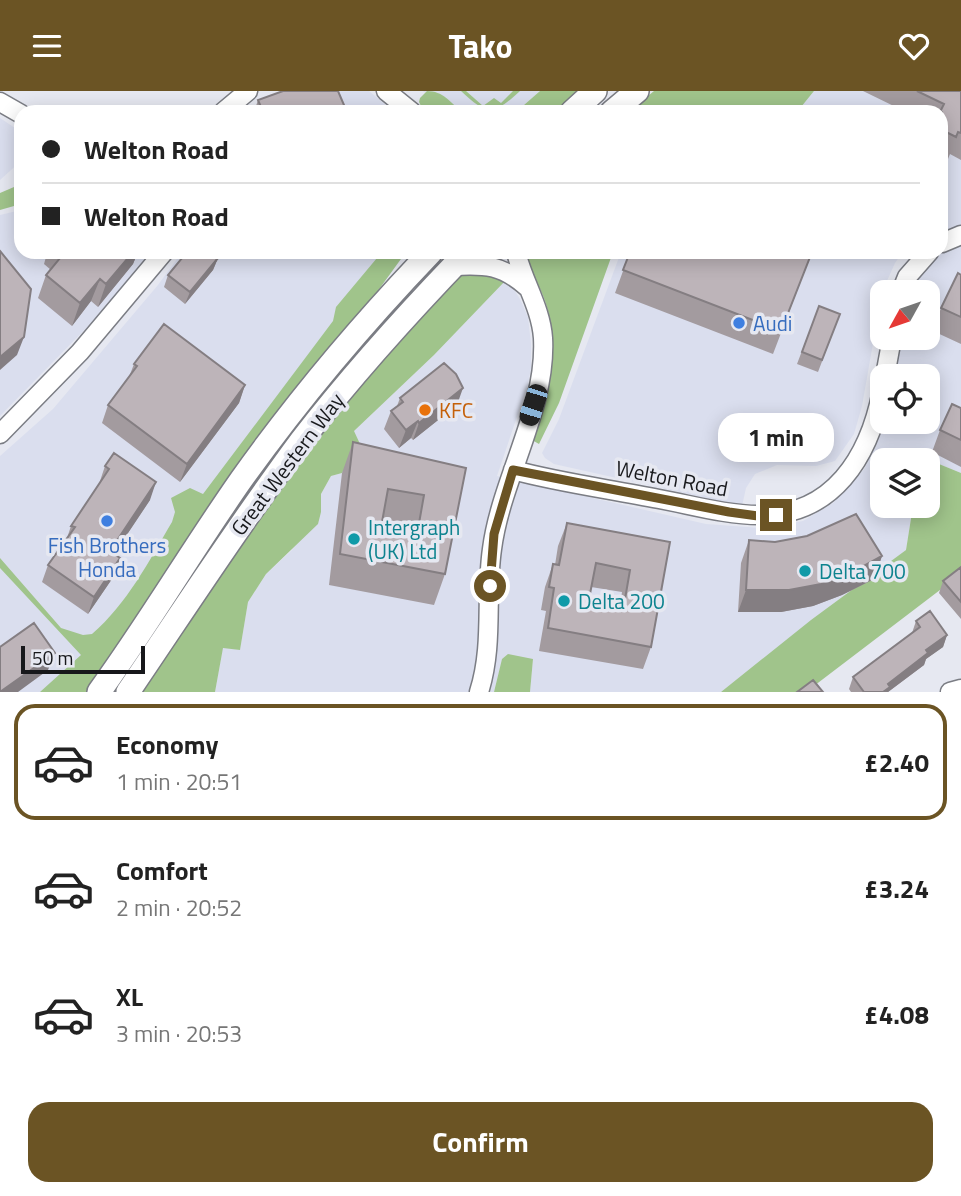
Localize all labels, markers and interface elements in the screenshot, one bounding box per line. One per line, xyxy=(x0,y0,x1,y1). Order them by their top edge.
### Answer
text: Tako xyxy=(448,22,513,70)
icon: menu xyxy=(28,27,66,65)
icon: heart xyxy=(895,27,933,65)
text: Welton Road xyxy=(84,130,229,169)
text: Welton Road xyxy=(84,197,229,236)
north arrow xyxy=(870,280,940,350)
map controls xyxy=(870,280,940,518)
place label: Audi xyxy=(753,307,792,339)
marker: Audi xyxy=(731,315,747,331)
button: locate xyxy=(870,364,940,434)
car xyxy=(517,382,550,428)
street label: Great Western Way xyxy=(223,386,351,542)
place label: KFC xyxy=(439,394,473,426)
marker: KFC xyxy=(417,402,433,418)
callout: 1 min xyxy=(718,413,834,463)
text: 1 min xyxy=(748,420,804,455)
button: layers xyxy=(870,448,940,518)
street label: Welton Road xyxy=(613,451,731,505)
route end xyxy=(760,499,792,531)
place label: Intergraph (UK) Ltd xyxy=(368,511,460,567)
marker: Fish Brothers Honda xyxy=(99,513,115,529)
place label: Fish Brothers Honda xyxy=(48,529,166,585)
marker: Intergraph (UK) Ltd xyxy=(346,531,362,547)
place label: Delta 700 xyxy=(819,555,906,587)
marker: Delta 700 xyxy=(797,563,813,579)
route start xyxy=(474,570,506,602)
place label: Delta 200 xyxy=(578,585,665,617)
marker: Delta 200 xyxy=(556,593,572,609)
scale bar xyxy=(21,643,145,675)
text: 50 m xyxy=(32,643,73,672)
text: Economy xyxy=(116,725,218,764)
icon: car xyxy=(32,731,95,794)
text: £2.40 xyxy=(864,743,929,782)
text: 1 min · 20:51 xyxy=(116,764,242,799)
text: Comfort xyxy=(116,851,208,890)
icon: car xyxy=(32,857,95,920)
text: £3.24 xyxy=(864,869,929,908)
text: 2 min · 20:52 xyxy=(116,890,242,925)
text: XL xyxy=(116,977,143,1016)
icon: car xyxy=(32,983,95,1046)
text: £4.08 xyxy=(864,995,929,1034)
text: 3 min · 20:53 xyxy=(116,1016,242,1051)
button: Confirm xyxy=(28,1102,933,1182)

